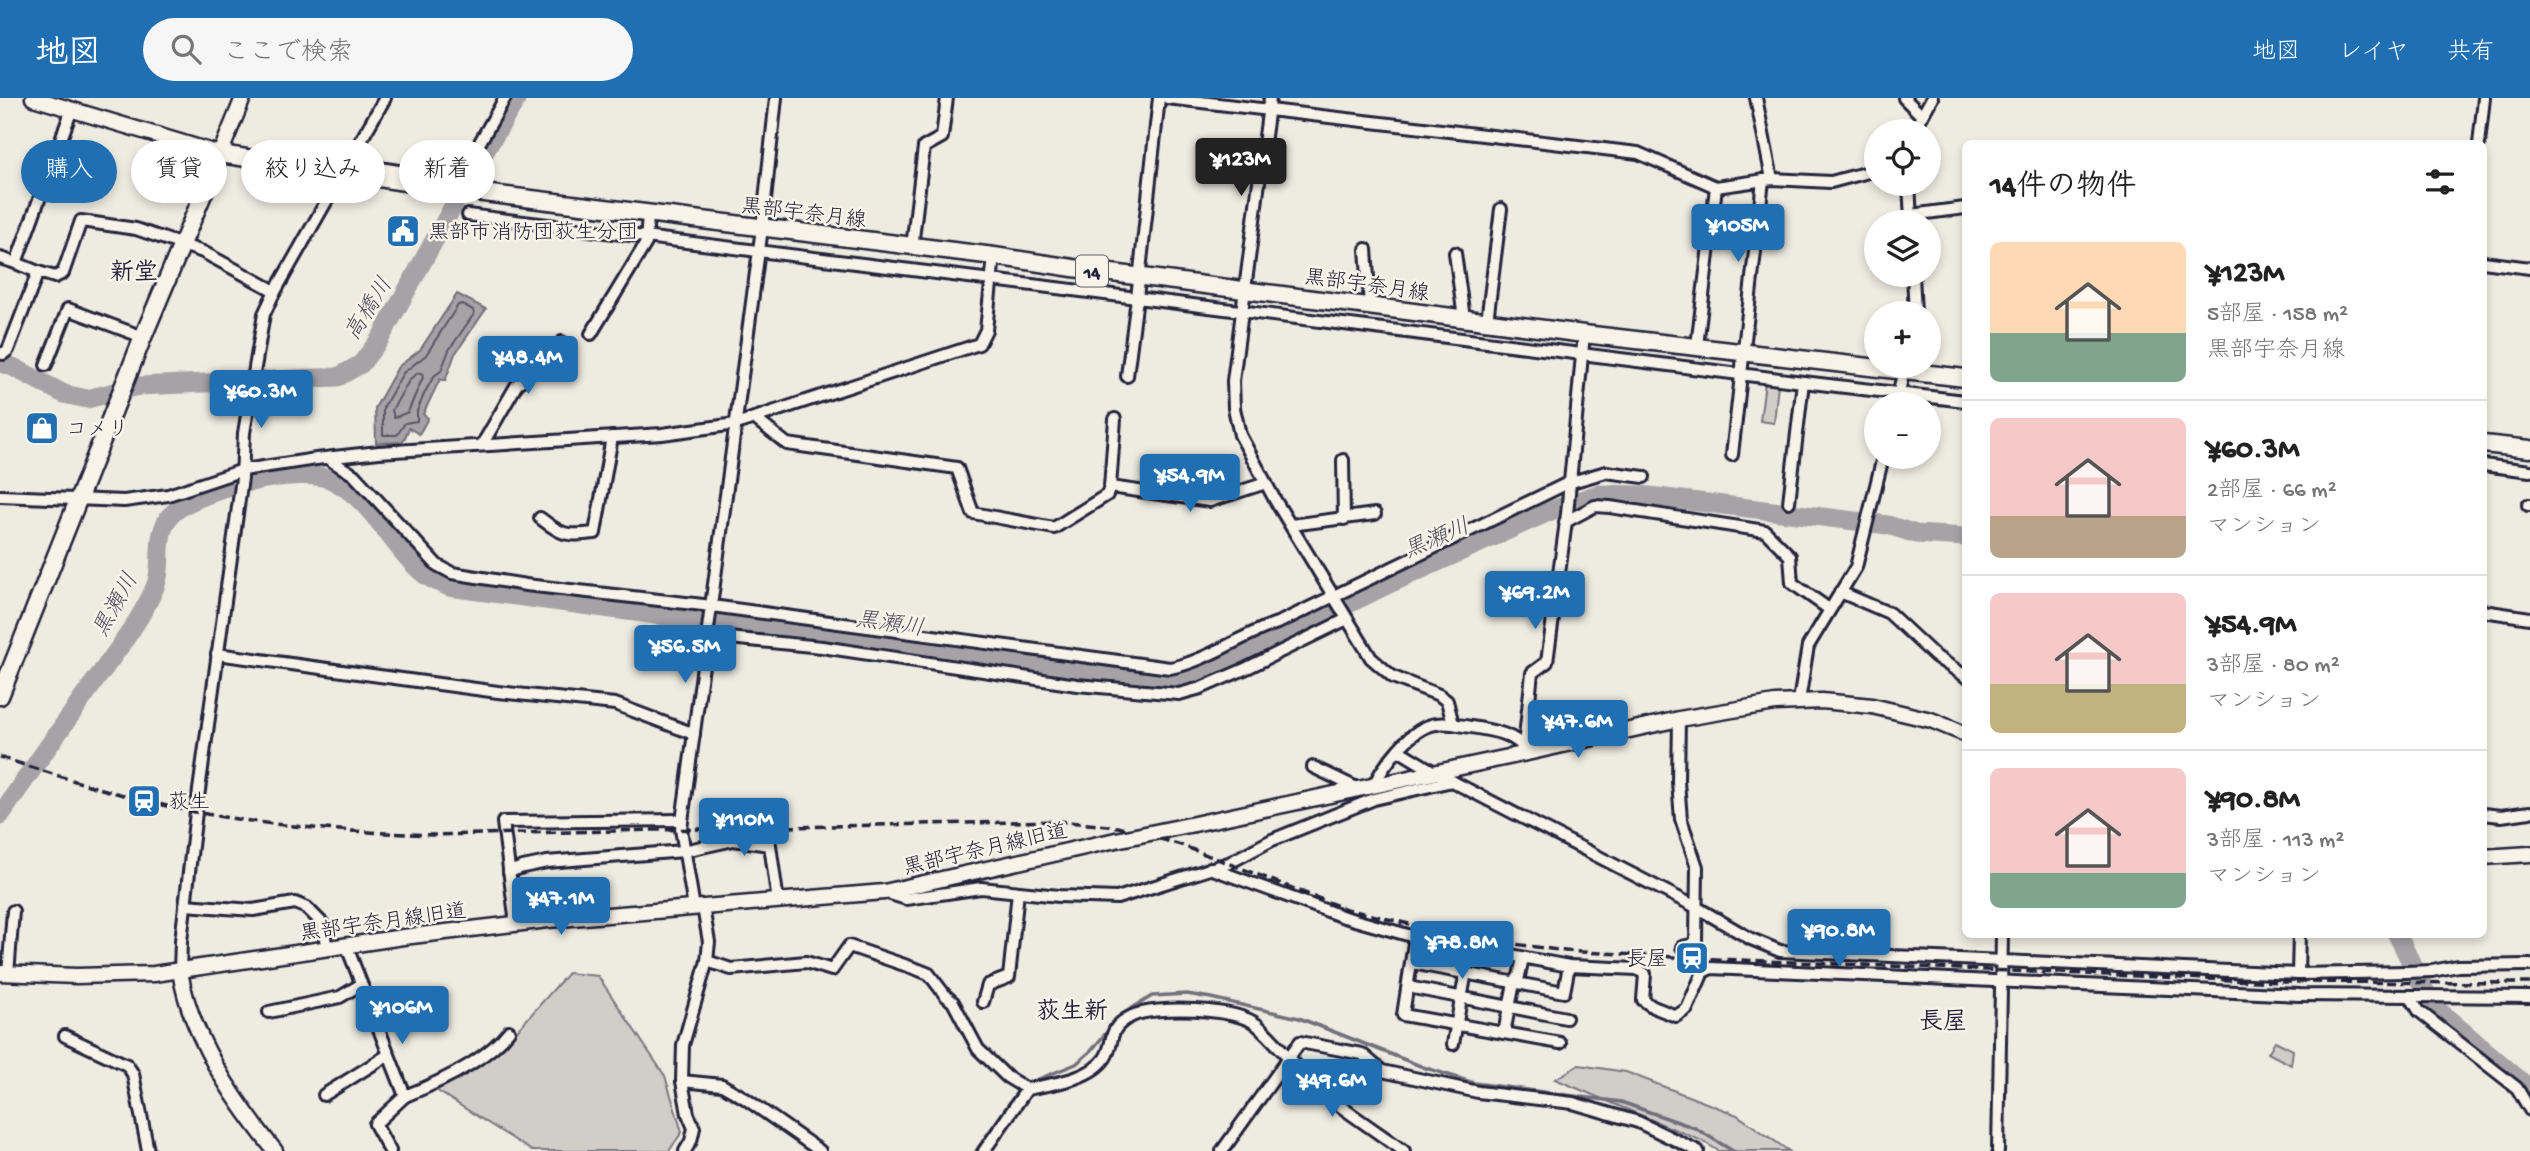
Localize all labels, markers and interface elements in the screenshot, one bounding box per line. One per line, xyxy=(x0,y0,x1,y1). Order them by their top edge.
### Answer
search box xyxy=(143,18,633,81)
icon: search xyxy=(167,30,205,68)
text: 地図 xyxy=(35,37,101,75)
text: ここで検索 xyxy=(223,39,353,70)
text: 地図 xyxy=(2252,39,2300,68)
text: レイヤ xyxy=(2338,39,2409,68)
text: 共有 xyxy=(2447,39,2495,68)
map controls xyxy=(1864,119,1941,469)
button: locate xyxy=(1864,119,1941,196)
pin: ¥123M xyxy=(1192,139,1290,198)
chip: 購入 xyxy=(21,140,117,203)
chip: 賃貸 xyxy=(131,140,227,203)
chip: 絞り込み xyxy=(241,140,385,203)
chip: 新着 xyxy=(399,140,495,203)
text: ¥123M xyxy=(1211,147,1271,174)
icon: filters xyxy=(2421,163,2459,201)
text: 14件の物件 xyxy=(1990,171,2136,206)
street label: 黒部宇奈月線 xyxy=(740,193,868,236)
pin: ¥105M xyxy=(1689,204,1787,264)
button: layers xyxy=(1864,210,1941,287)
public building icon: 黒部市消防団荻生分団 xyxy=(384,212,422,250)
text: ¥105M xyxy=(1707,213,1769,240)
place label: 黒部市消防団荻生分団 xyxy=(428,220,638,247)
road number: 14 xyxy=(1076,256,1108,286)
text: ¥123M xyxy=(2207,258,2284,293)
district label: 新堂 xyxy=(110,259,158,289)
street label: 黒部宇奈月線 xyxy=(1302,264,1431,309)
icon: home xyxy=(2046,270,2130,354)
water label: 高橋川 xyxy=(339,273,400,346)
button: + xyxy=(1864,301,1941,378)
text: 5部屋 · 158 m² xyxy=(2207,302,2348,329)
pin: ¥48.4M xyxy=(471,336,585,396)
text: 黒部宇奈月線 xyxy=(2207,338,2345,365)
text: ¥48.4M xyxy=(494,345,562,372)
pin: ¥60.3M xyxy=(204,370,318,430)
text: ¥60.3M xyxy=(226,379,296,406)
button: − xyxy=(1864,392,1941,469)
shop icon: コメリ xyxy=(23,409,61,447)
place label: コメリ xyxy=(66,419,129,444)
text: ¥60.3M xyxy=(2207,434,2299,469)
icon: home xyxy=(2046,446,2130,530)
pin: ¥54.9M xyxy=(1133,454,1247,514)
text: ¥54.9M xyxy=(1156,463,1224,490)
text: 2部屋 · 66 m² xyxy=(2207,478,2337,505)
water label: 黒瀬川 xyxy=(1400,513,1474,566)
text: マンション xyxy=(2207,514,2321,541)
water label: 黒瀬川 xyxy=(88,568,146,642)
pin: ¥69.2M xyxy=(1478,572,1592,631)
text: ¥69.2M xyxy=(1501,580,1569,607)
water label: 黒瀬川 xyxy=(853,606,926,644)
text: ¥54.9M xyxy=(2207,609,2296,644)
icon: home xyxy=(2046,621,2130,705)
pin: ¥56.5M xyxy=(628,626,742,685)
text: ¥56.5M xyxy=(650,634,720,661)
text: 3部屋 · 80 m² xyxy=(2207,653,2340,680)
text: マンション xyxy=(2207,689,2321,716)
pin: ¥47.6M xyxy=(1521,700,1635,760)
text: ¥47.6M xyxy=(1544,709,1612,736)
station icon: 荻生 xyxy=(125,782,163,820)
text: ¥90.8M xyxy=(2207,784,2300,819)
place label: 荻生 xyxy=(168,790,210,817)
icon: home xyxy=(2046,796,2130,880)
pin: ¥110M xyxy=(695,798,793,858)
text: ¥110M xyxy=(715,807,773,834)
street label: 黒部宇奈月線旧道 xyxy=(901,818,1070,882)
text: 3部屋 · 113 m² xyxy=(2207,828,2344,855)
text: マンション xyxy=(2207,864,2321,891)
pin: ¥47.1M xyxy=(504,878,618,937)
text: ¥47.1M xyxy=(528,886,594,913)
street label: 黒部宇奈月線旧道 xyxy=(298,898,468,949)
pin: ¥90.8M xyxy=(1782,910,1896,969)
text: ¥90.8M xyxy=(1803,918,1875,945)
pin: ¥78.8M xyxy=(1405,922,1519,981)
text: ¥78.8M xyxy=(1426,930,1498,957)
station icon: 長屋 xyxy=(1673,939,1711,977)
place label: 長屋 xyxy=(1626,948,1668,974)
pin: ¥106M xyxy=(353,986,451,1046)
text: ¥106M xyxy=(372,995,432,1022)
district label: 荻生新 xyxy=(1036,998,1108,1028)
district label: 長屋 xyxy=(1919,1009,1967,1038)
pin: ¥49.6M xyxy=(1275,1060,1389,1119)
text: ¥49.6M xyxy=(1298,1068,1366,1095)

